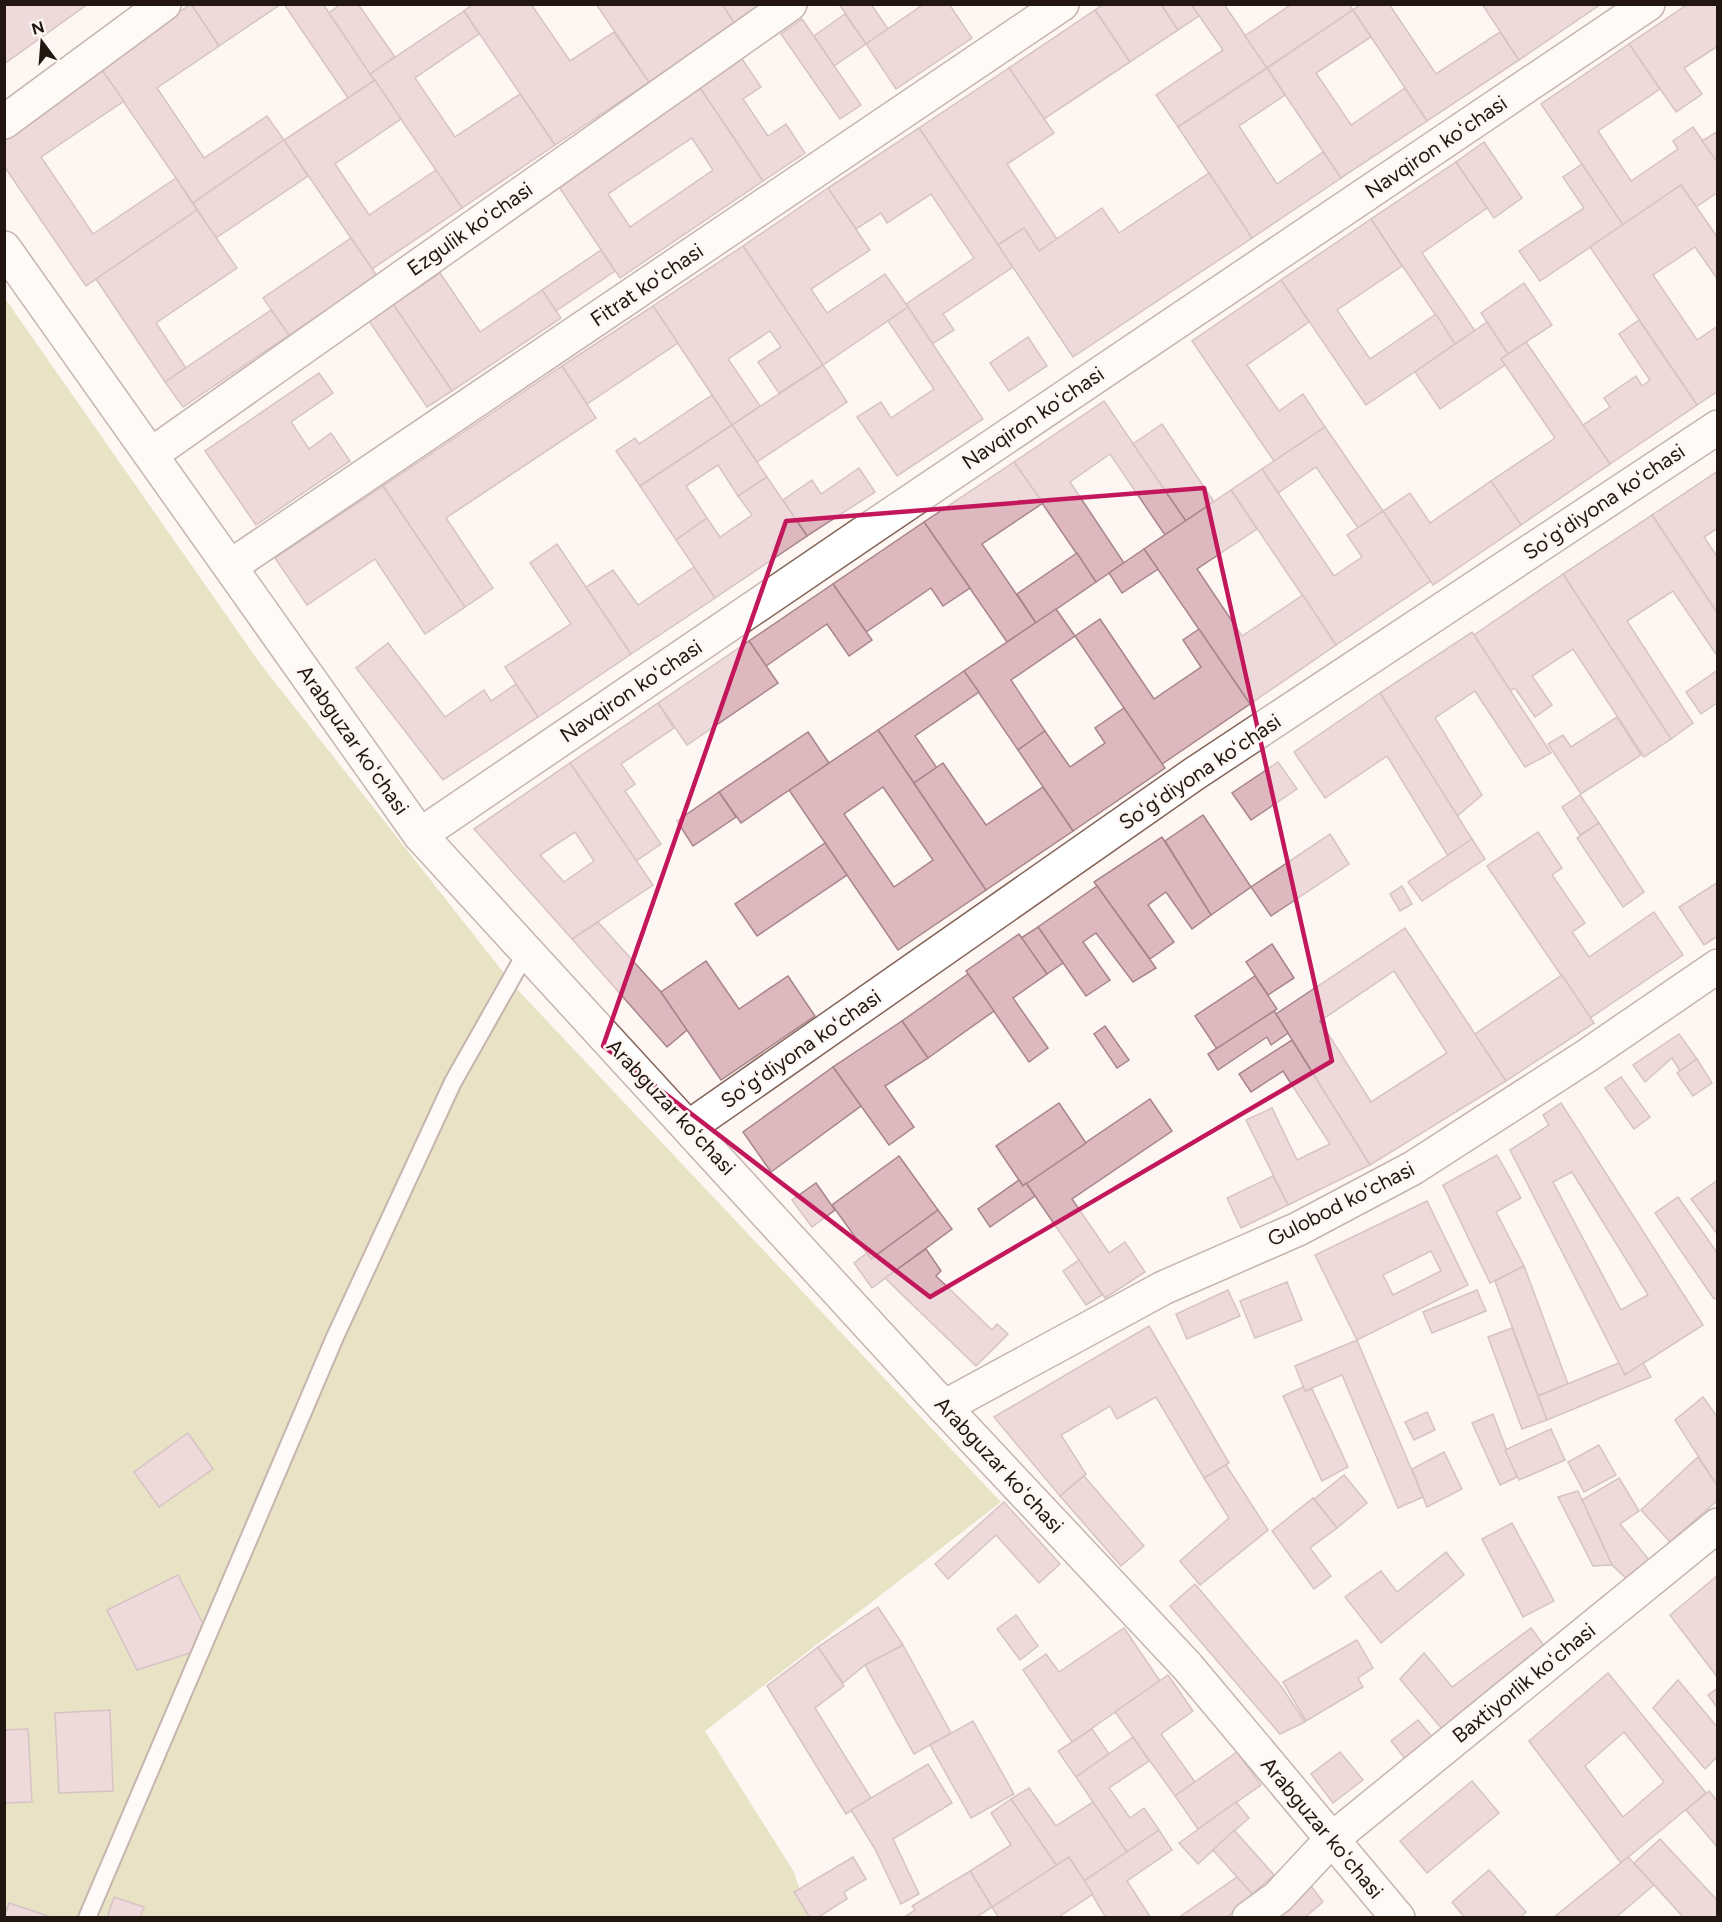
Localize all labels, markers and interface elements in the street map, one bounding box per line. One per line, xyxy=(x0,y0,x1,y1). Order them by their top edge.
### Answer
north arrow xyxy=(12,12,72,72)
text: N xyxy=(29,17,47,39)
street label: Navqiron koʻchasi xyxy=(1360,90,1511,203)
street label: Ezgulik koʻchasi xyxy=(402,176,537,281)
street label: Fitrat koʻchasi xyxy=(586,238,708,331)
street label: Navqiron koʻchasi xyxy=(957,361,1108,474)
street label: Soʻgʻdiyona koʻchasi xyxy=(1518,438,1689,565)
street label: Navqiron koʻchasi xyxy=(555,634,706,747)
street label: Arabguzar koʻchasi xyxy=(292,660,414,819)
street label: Soʻgʻdiyona koʻchasi xyxy=(1114,708,1285,835)
street label: Soʻgʻdiyona koʻchasi xyxy=(716,984,886,1113)
street label: Arabguzar koʻchasi xyxy=(602,1033,741,1180)
street label: Gulobod koʻchasi xyxy=(1263,1156,1418,1251)
street label: Arabguzar koʻchasi xyxy=(930,1391,1069,1538)
street label: Baxtiyorlik koʻchasi xyxy=(1447,1617,1600,1748)
street label: Arabguzar koʻchasi xyxy=(1256,1752,1389,1903)

